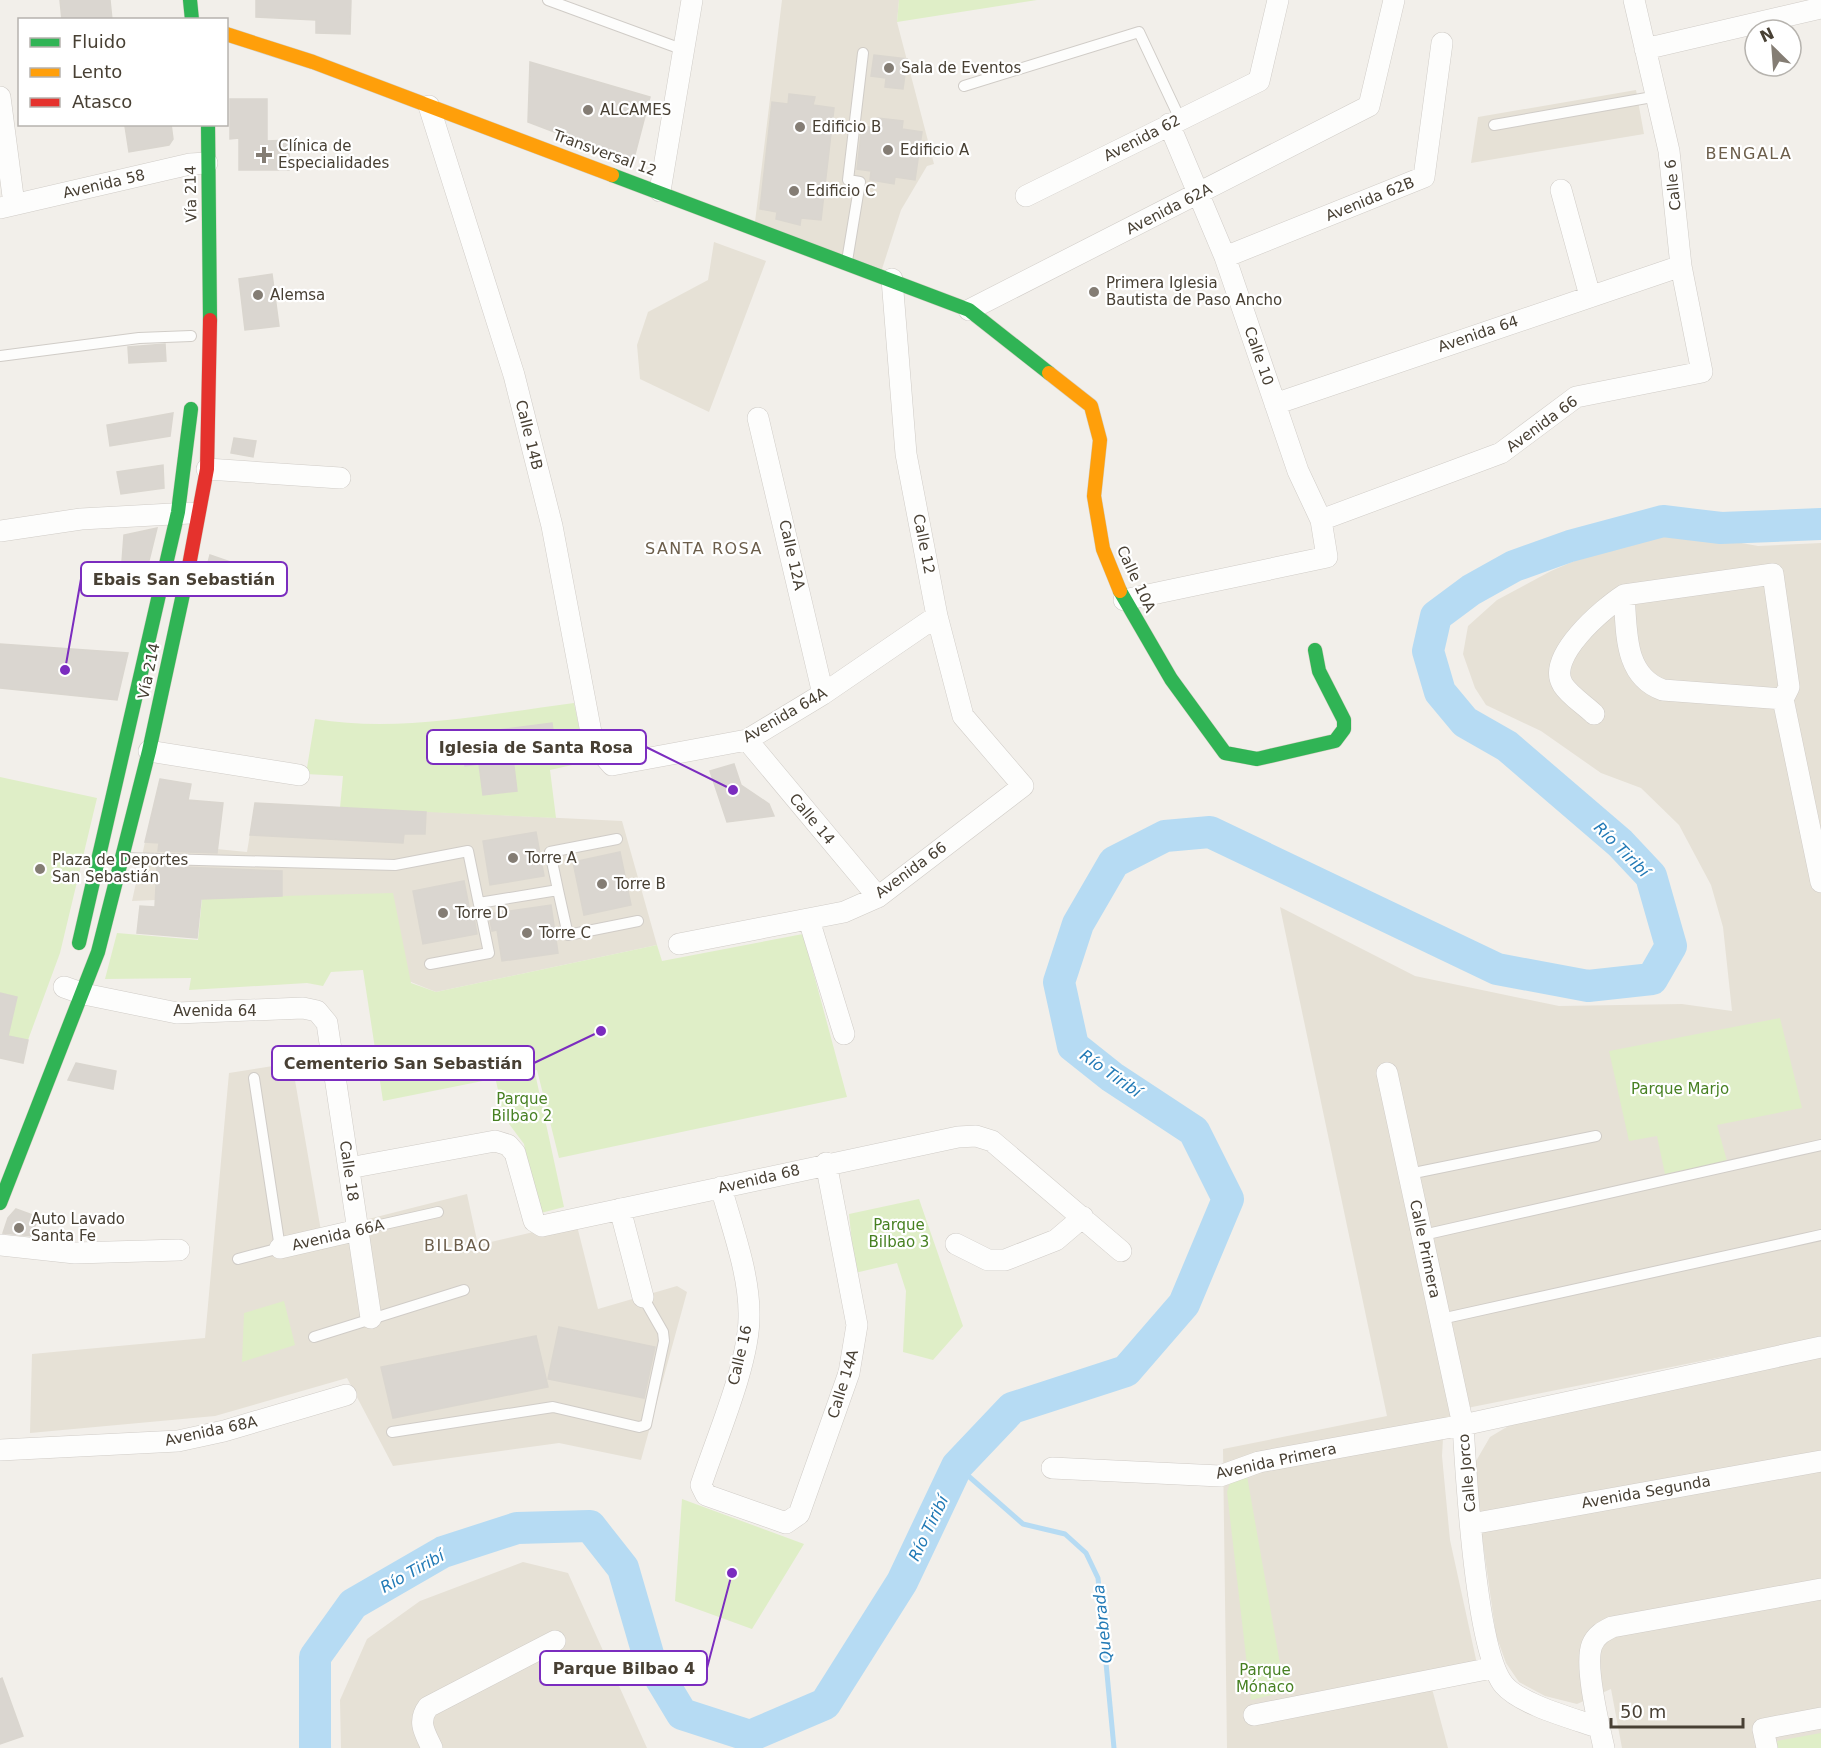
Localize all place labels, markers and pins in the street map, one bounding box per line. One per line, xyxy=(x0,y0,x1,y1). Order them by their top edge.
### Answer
place label: Sala de Eventos xyxy=(901,59,1022,77)
marker: Sala de Eventos xyxy=(882,61,896,75)
place label: ALCAMES xyxy=(600,101,671,119)
marker: ALCAMES xyxy=(581,103,595,117)
place label: Edificio B xyxy=(812,118,881,136)
marker: Edificio B xyxy=(793,120,807,134)
place label: Clínica de Especialidades xyxy=(278,137,389,172)
place label: Edificio A xyxy=(900,141,970,159)
marker: Edificio A xyxy=(881,143,895,157)
marker: Clínica de Especialidades xyxy=(255,146,273,164)
place label: Edificio C xyxy=(806,182,875,200)
marker: Edificio C xyxy=(787,184,801,198)
place label: Primera Iglesia Bautista de Paso Ancho xyxy=(1106,274,1282,309)
marker: Primera Iglesia Bautista de Paso Ancho xyxy=(1087,285,1101,299)
place label: Alemsa xyxy=(270,286,325,304)
marker: Alemsa xyxy=(251,288,265,302)
callout: Ebais San Sebastián xyxy=(81,562,287,596)
callout: Iglesia de Santa Rosa xyxy=(427,730,646,764)
place label: Torre A xyxy=(524,849,578,867)
place label: Plaza de Deportes San Sebastián xyxy=(52,851,189,886)
marker: Torre A xyxy=(506,851,520,865)
marker: Plaza de Deportes San Sebastián xyxy=(33,862,47,876)
place label: Torre B xyxy=(613,875,666,893)
marker: Torre B xyxy=(595,877,609,891)
place label: Torre D xyxy=(454,904,508,922)
marker: Torre D xyxy=(436,906,450,920)
place label: Torre C xyxy=(538,924,591,942)
marker: Torre C xyxy=(520,926,534,940)
callout: Cementerio San Sebastián xyxy=(272,1046,534,1080)
place label: Auto Lavado Santa Fe xyxy=(31,1210,125,1245)
marker: Auto Lavado Santa Fe xyxy=(12,1221,26,1235)
callout: Parque Bilbao 4 xyxy=(540,1651,707,1685)

